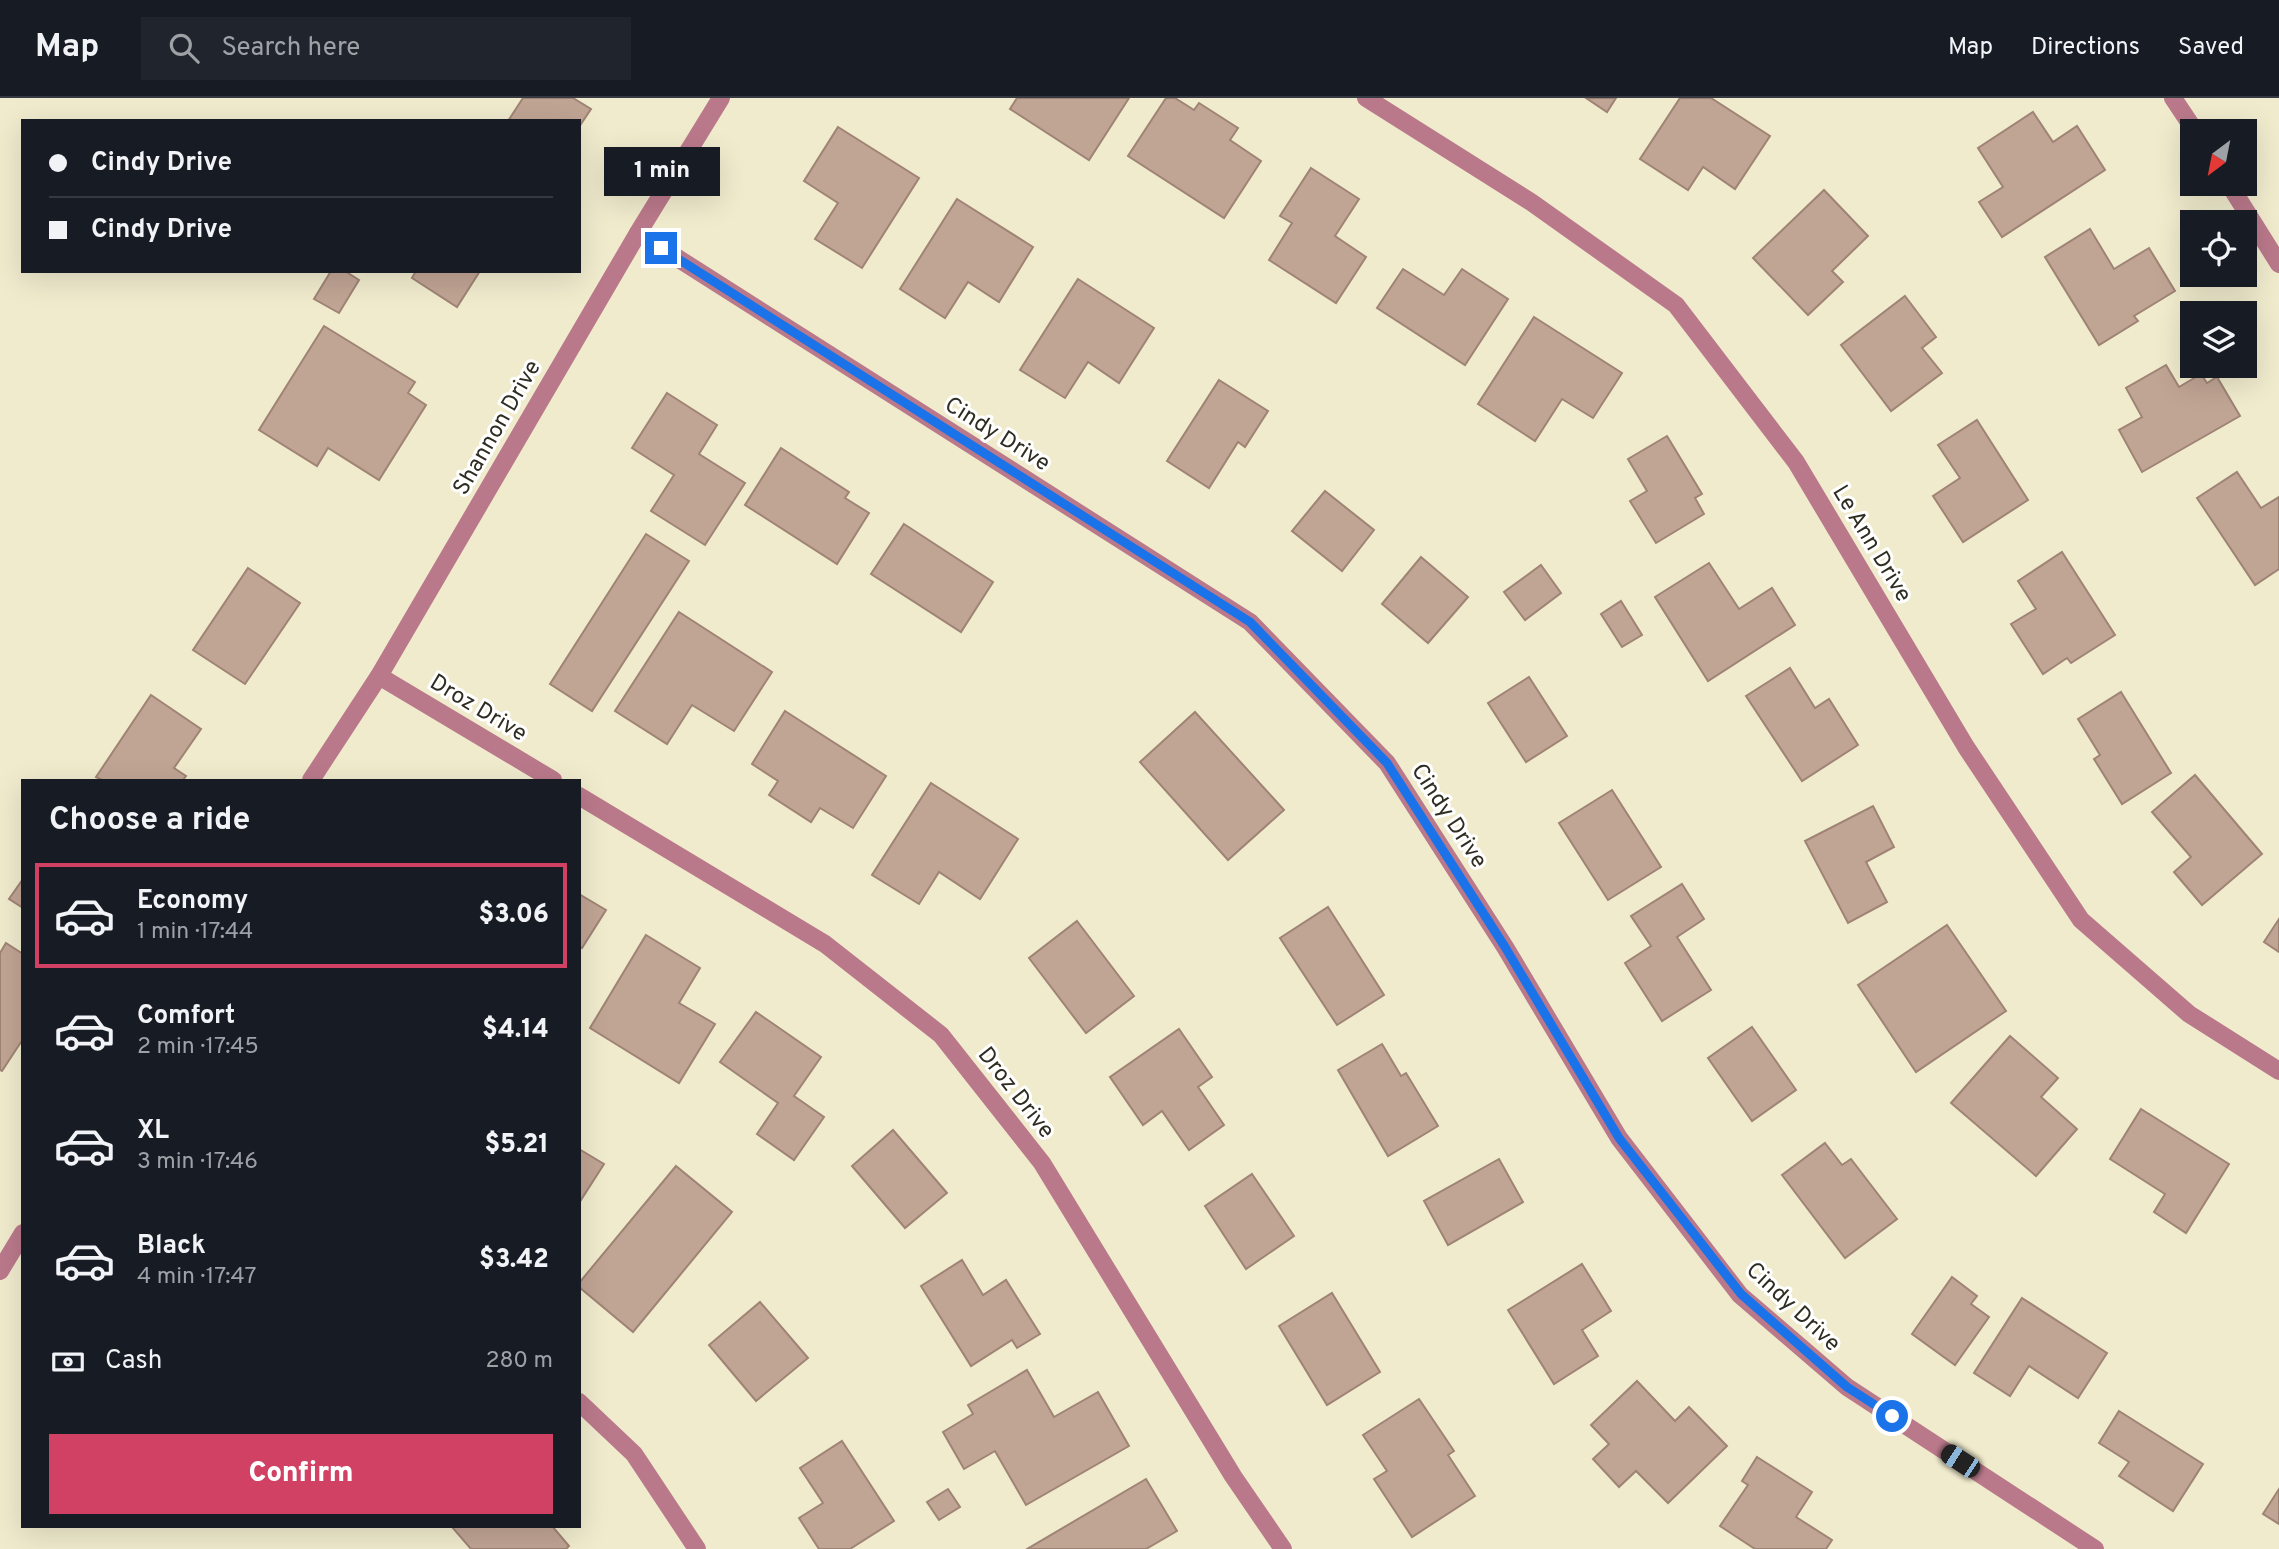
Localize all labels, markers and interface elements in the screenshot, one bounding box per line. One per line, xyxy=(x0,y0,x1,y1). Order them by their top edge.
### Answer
search box xyxy=(141,17,631,80)
text: Map xyxy=(35,27,99,69)
icon: search xyxy=(165,29,203,67)
text: Search here xyxy=(221,32,360,65)
text: Map xyxy=(1948,33,1993,63)
text: Directions xyxy=(2031,33,2140,63)
text: Saved xyxy=(2178,33,2244,63)
north arrow xyxy=(2180,119,2258,196)
map controls xyxy=(2180,119,2257,378)
callout: 1 min xyxy=(603,146,719,195)
text: Cindy Drive xyxy=(91,147,232,180)
text: 1 min xyxy=(634,157,690,186)
button: locate xyxy=(2180,210,2257,287)
text: Cindy Drive xyxy=(91,214,232,247)
route end xyxy=(645,232,677,264)
button: layers xyxy=(2180,301,2257,378)
street label: Shannon Drive xyxy=(448,355,549,501)
street label: Cindy Drive xyxy=(939,391,1055,479)
street label: Le Ann Drive xyxy=(1825,480,1917,608)
street label: Droz Drive xyxy=(424,669,532,749)
street label: Cindy Drive xyxy=(1403,759,1492,874)
text: Choose a ride xyxy=(49,801,250,841)
icon: car xyxy=(53,884,116,947)
text: Economy xyxy=(137,885,248,918)
text: $3.06 xyxy=(479,899,549,932)
text: 1 min · 17:44 xyxy=(137,918,253,947)
icon: car xyxy=(53,999,116,1062)
text: Comfort xyxy=(137,1000,235,1033)
text: $4.14 xyxy=(482,1014,549,1047)
text: 2 min · 17:45 xyxy=(137,1033,259,1062)
street label: Droz Drive xyxy=(970,1042,1060,1145)
icon: car xyxy=(53,1114,116,1177)
text: XL xyxy=(137,1115,169,1148)
text: $5.21 xyxy=(484,1129,549,1162)
text: 3 min · 17:46 xyxy=(137,1148,258,1177)
icon: car xyxy=(53,1229,116,1292)
text: Black xyxy=(137,1230,206,1263)
text: $3.42 xyxy=(479,1244,549,1277)
street label: Cindy Drive xyxy=(1739,1257,1846,1359)
text: 4 min · 17:47 xyxy=(137,1263,257,1292)
icon: cash xyxy=(49,1343,87,1381)
text: Cash xyxy=(105,1345,162,1378)
text: 280 m xyxy=(485,1347,553,1376)
route start xyxy=(1876,1400,1908,1432)
button: Confirm xyxy=(49,1434,553,1514)
car xyxy=(1937,1441,1984,1481)

